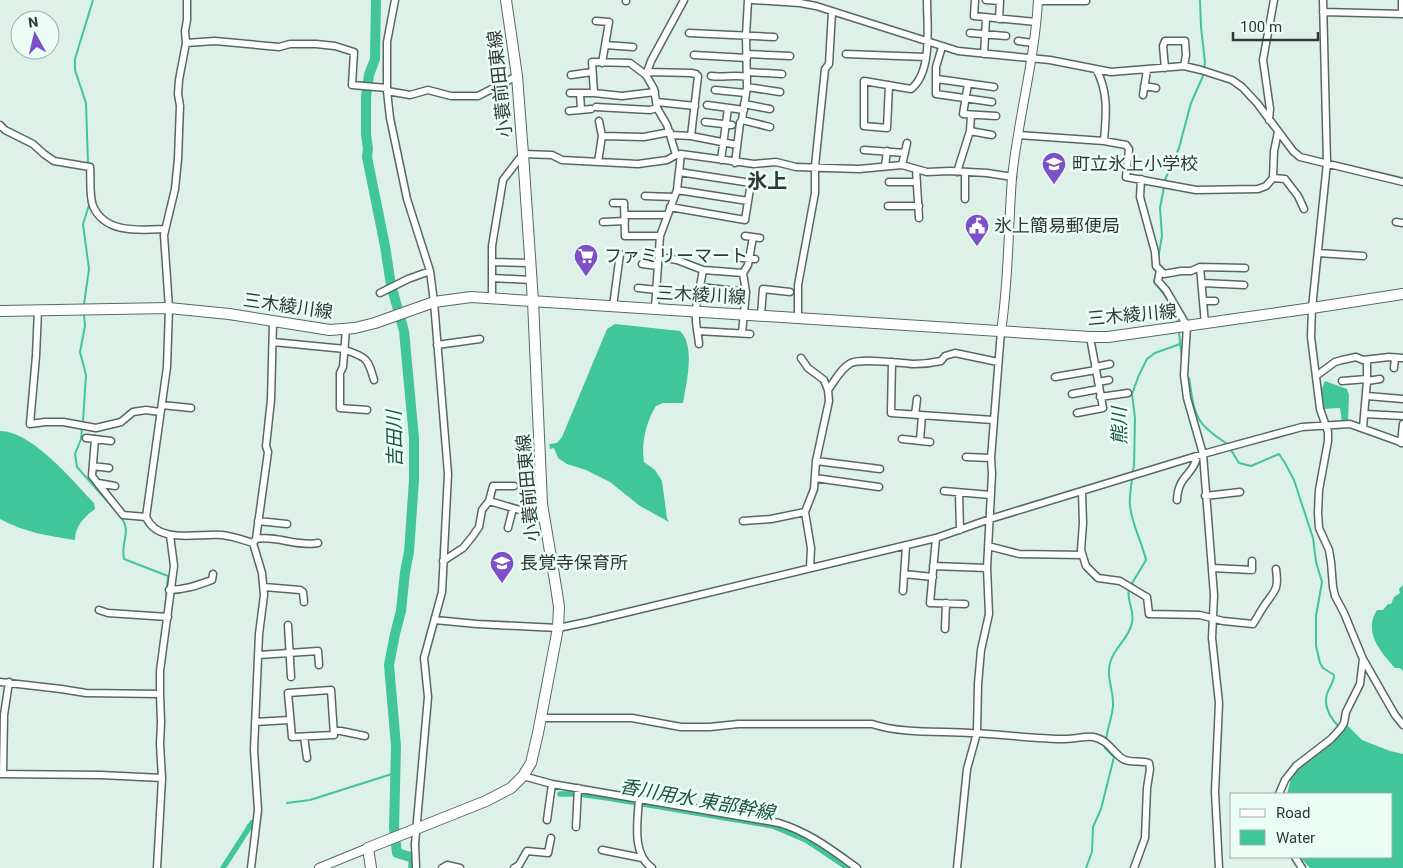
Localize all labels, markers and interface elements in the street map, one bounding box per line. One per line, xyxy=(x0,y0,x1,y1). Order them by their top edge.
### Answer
north arrow xyxy=(10,10,60,60)
scale bar xyxy=(1233,10,1318,42)
text: N xyxy=(27,14,39,31)
text: 100 m xyxy=(1240,18,1282,36)
street label: 小蓑前田東線 xyxy=(483,29,516,139)
school or university icon: 町立氷上小学校 xyxy=(1041,151,1067,185)
place label: 町立氷上小学校 xyxy=(1072,153,1198,174)
district label: 氷上 xyxy=(747,169,787,193)
public building icon: 氷上簡易郵便局 xyxy=(964,213,990,247)
place label: 氷上簡易郵便局 xyxy=(994,215,1120,236)
supermarket icon: ファミリーマート xyxy=(573,243,599,277)
place label: ファミリーマート xyxy=(604,245,748,266)
street label: 三木綾川線 xyxy=(656,282,747,307)
street label: 三木綾川線 xyxy=(242,289,334,322)
street label: 三木綾川線 xyxy=(1086,300,1178,329)
water label: 熊川 xyxy=(1108,405,1131,445)
water label: 吉田川 xyxy=(382,408,406,468)
street label: 小蓑前田東線 xyxy=(512,433,543,543)
school or university icon: 長覚寺保育所 xyxy=(489,550,515,584)
place label: 長覚寺保育所 xyxy=(520,552,628,573)
water label: 香川用水 東部幹線 xyxy=(618,775,778,825)
legend xyxy=(1230,793,1393,858)
text: Road xyxy=(1276,804,1310,822)
text: Water xyxy=(1276,829,1315,847)

